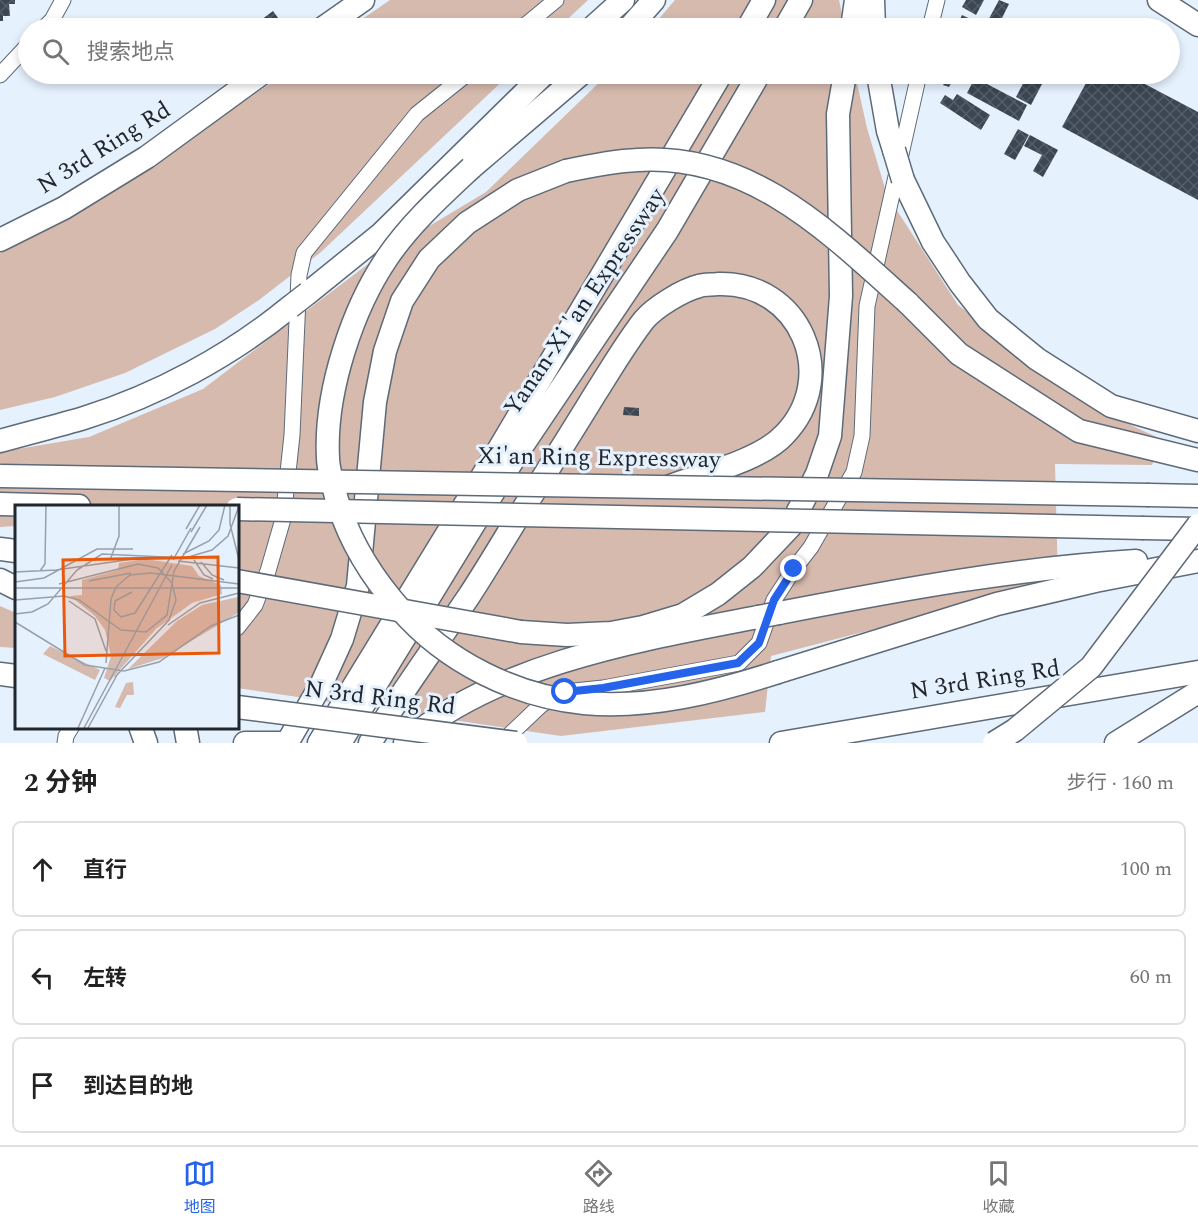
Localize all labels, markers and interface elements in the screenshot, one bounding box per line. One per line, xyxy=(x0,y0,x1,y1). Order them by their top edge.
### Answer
search box xyxy=(18,18,1180,84)
icon: search xyxy=(39,35,72,68)
text: 搜索地点 xyxy=(87,36,175,69)
street label: N 3rd Ring Rd xyxy=(30,93,178,203)
street label: Yanan-Xi 'an Expressway xyxy=(495,180,676,423)
street label: Xi'an Ring Expressway xyxy=(477,438,722,478)
inset map xyxy=(15,505,238,728)
route end xyxy=(780,555,806,581)
street label: N 3rd Ring Rd xyxy=(907,650,1063,710)
street label: N 3rd Ring Rd xyxy=(303,671,457,725)
route start xyxy=(551,678,577,704)
text: 2 分钟 xyxy=(24,763,97,803)
text: 步行 · 160 m xyxy=(1067,768,1174,798)
icon: ahead xyxy=(26,853,59,886)
text: 直行 xyxy=(83,854,127,887)
text: 100 m xyxy=(1120,854,1172,884)
icon: left xyxy=(26,961,59,994)
text: 左转 xyxy=(83,962,127,995)
text: 60 m xyxy=(1130,962,1172,992)
icon: arrive xyxy=(26,1069,59,1102)
text: 到达目的地 xyxy=(83,1070,193,1103)
tab: 地图 xyxy=(183,1157,216,1219)
tab: 路线 xyxy=(582,1157,615,1219)
tab: 收藏 xyxy=(982,1157,1015,1219)

